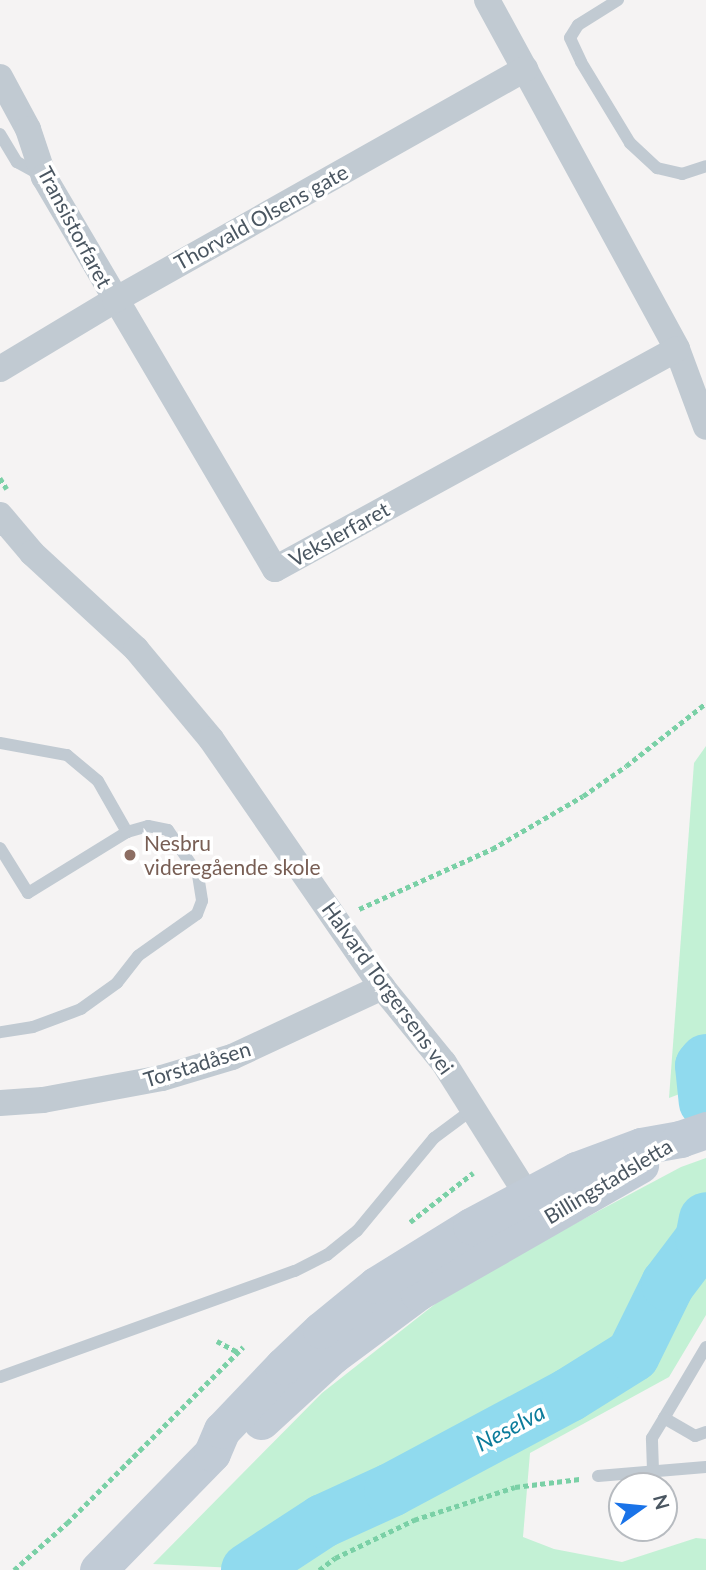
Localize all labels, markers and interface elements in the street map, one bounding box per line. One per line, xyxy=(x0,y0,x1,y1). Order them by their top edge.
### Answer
street label: Thorvald Olsens gate xyxy=(170,159,352,275)
street label: Transistorfaret xyxy=(33,162,117,292)
street label: Vekslerfaret xyxy=(284,496,394,572)
place label: Nesbru videregående skole xyxy=(144,830,321,880)
marker: Nesbru videregående skole xyxy=(122,847,138,863)
street label: Halvard Torgersens vei xyxy=(317,896,459,1080)
street label: Torstadåsen xyxy=(140,1036,254,1092)
street label: Billingstadsletta xyxy=(540,1133,676,1229)
water label: Neselva xyxy=(471,1397,549,1457)
north arrow xyxy=(608,1472,678,1542)
text: N xyxy=(649,1492,675,1512)

